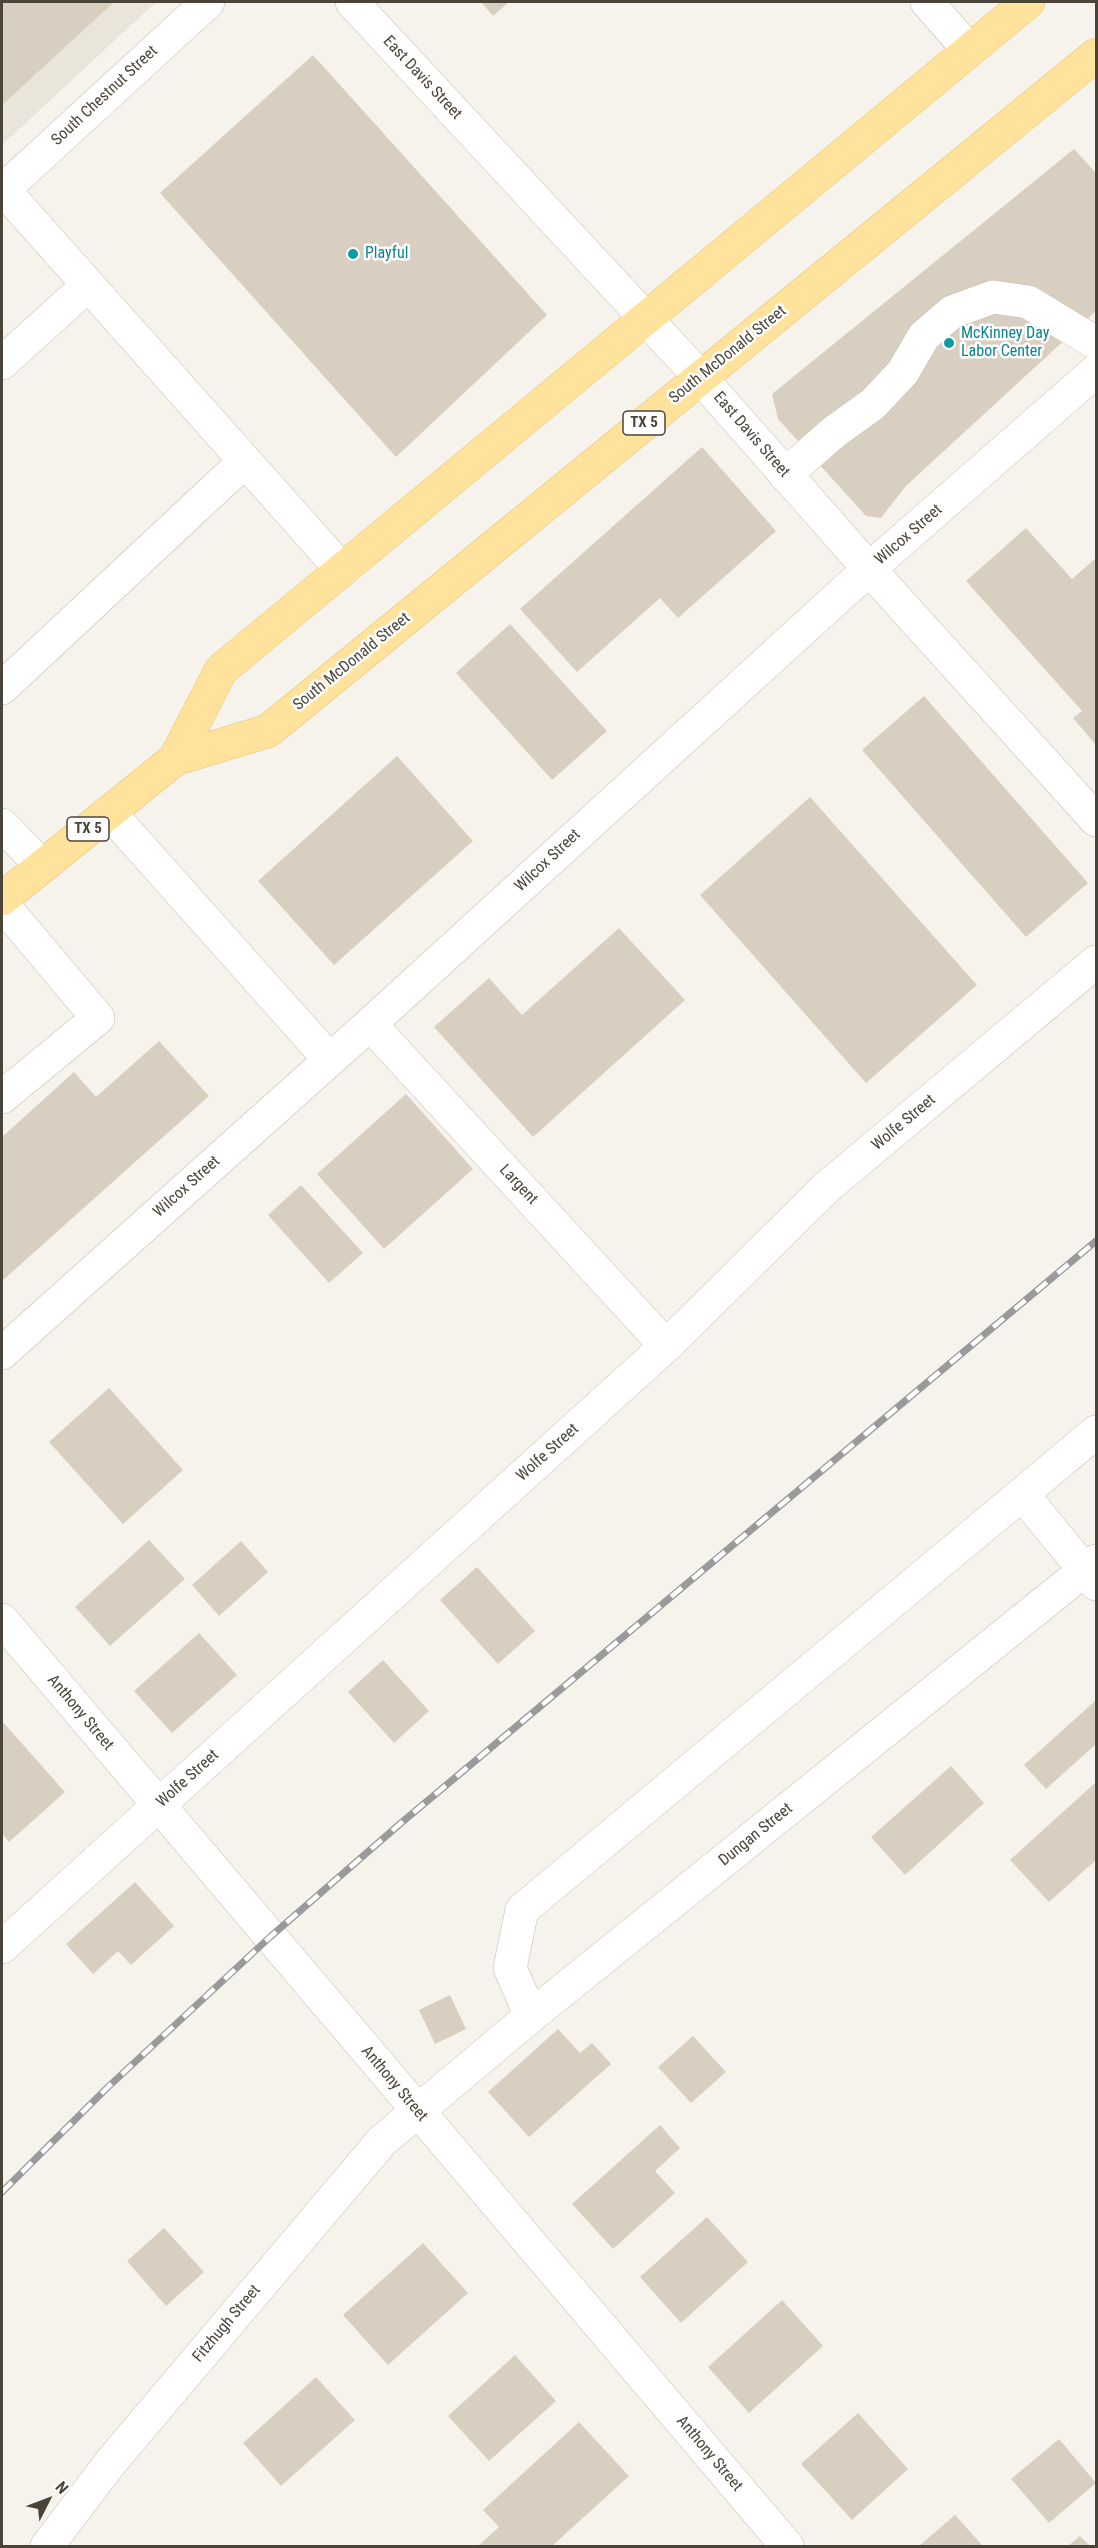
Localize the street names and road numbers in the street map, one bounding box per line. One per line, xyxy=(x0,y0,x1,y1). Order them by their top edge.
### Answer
street label: East Davis Street xyxy=(379,32,465,124)
street label: South Chestnut Street xyxy=(48,42,162,150)
street label: South McDonald Street xyxy=(666,302,790,408)
street label: East Davis Street xyxy=(709,388,793,482)
road number: TX 5 xyxy=(623,411,665,435)
street label: Wilcox Street xyxy=(871,501,947,569)
street label: South McDonald Street xyxy=(290,609,414,715)
road number: TX 5 xyxy=(67,817,109,841)
street label: Wilcox Street xyxy=(511,826,585,896)
street label: Wolfe Street xyxy=(868,1091,940,1155)
street label: Wilcox Street xyxy=(150,1152,224,1222)
street label: Largent xyxy=(495,1161,541,1209)
street label: Wolfe Street xyxy=(513,1420,583,1486)
street label: Anthony Street xyxy=(43,1671,117,1755)
street label: Wolfe Street xyxy=(153,1746,223,1812)
street label: Dungan Street xyxy=(715,1800,797,1870)
street label: Anthony Street xyxy=(357,2042,431,2126)
street label: Fitzhugh Street xyxy=(189,2281,265,2367)
street label: Anthony Street xyxy=(672,2412,746,2496)

